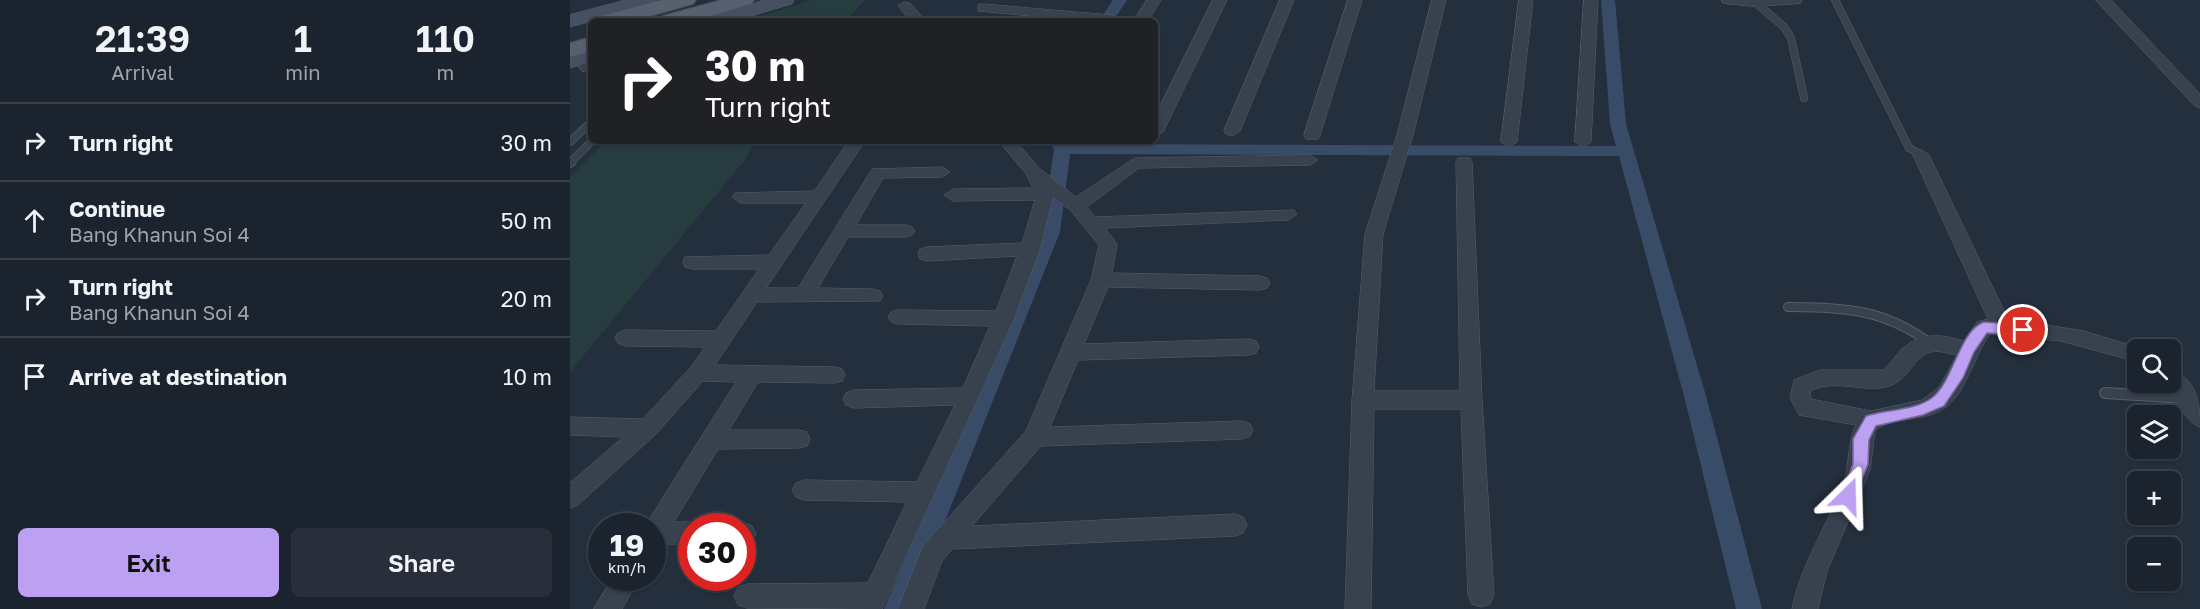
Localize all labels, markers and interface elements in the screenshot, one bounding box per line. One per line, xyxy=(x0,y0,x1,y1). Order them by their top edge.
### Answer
text: 21:39 xyxy=(95,17,190,60)
text: 1 xyxy=(294,17,312,60)
text: 110 xyxy=(416,17,475,60)
text: 30 m xyxy=(705,40,805,90)
icon: right xyxy=(606,42,684,120)
text: Arrival xyxy=(111,60,174,84)
text: min xyxy=(285,60,321,84)
text: m xyxy=(436,60,454,84)
text: Turn right xyxy=(705,91,831,123)
icon: right xyxy=(18,126,51,159)
text: Turn right xyxy=(69,129,173,156)
text: 30 m xyxy=(501,129,552,156)
text: Continue xyxy=(69,195,165,222)
icon: ahead xyxy=(18,204,51,237)
text: 50 m xyxy=(501,207,552,234)
text: Bang Khanun Soi 4 xyxy=(69,222,250,246)
text: Turn right xyxy=(69,273,173,300)
icon: right xyxy=(18,282,51,315)
text: 20 m xyxy=(501,285,552,312)
text: Bang Khanun Soi 4 xyxy=(69,300,250,324)
pin xyxy=(1997,304,2048,355)
icon: arrive xyxy=(2006,313,2039,346)
map controls xyxy=(2127,339,2181,591)
button: search xyxy=(2127,339,2181,393)
icon: arrive xyxy=(18,360,51,393)
text: Arrive at destination xyxy=(69,363,287,390)
text: 10 m xyxy=(503,363,552,390)
button: layers xyxy=(2127,405,2181,459)
position arrow xyxy=(1816,464,1880,528)
button: + xyxy=(2127,471,2181,525)
speed limit sign: 30 xyxy=(678,513,756,591)
text: 19 xyxy=(610,527,644,563)
button: Exit xyxy=(18,528,279,597)
button: Share xyxy=(291,528,552,597)
button: − xyxy=(2127,537,2181,591)
text: km/h xyxy=(608,558,646,576)

